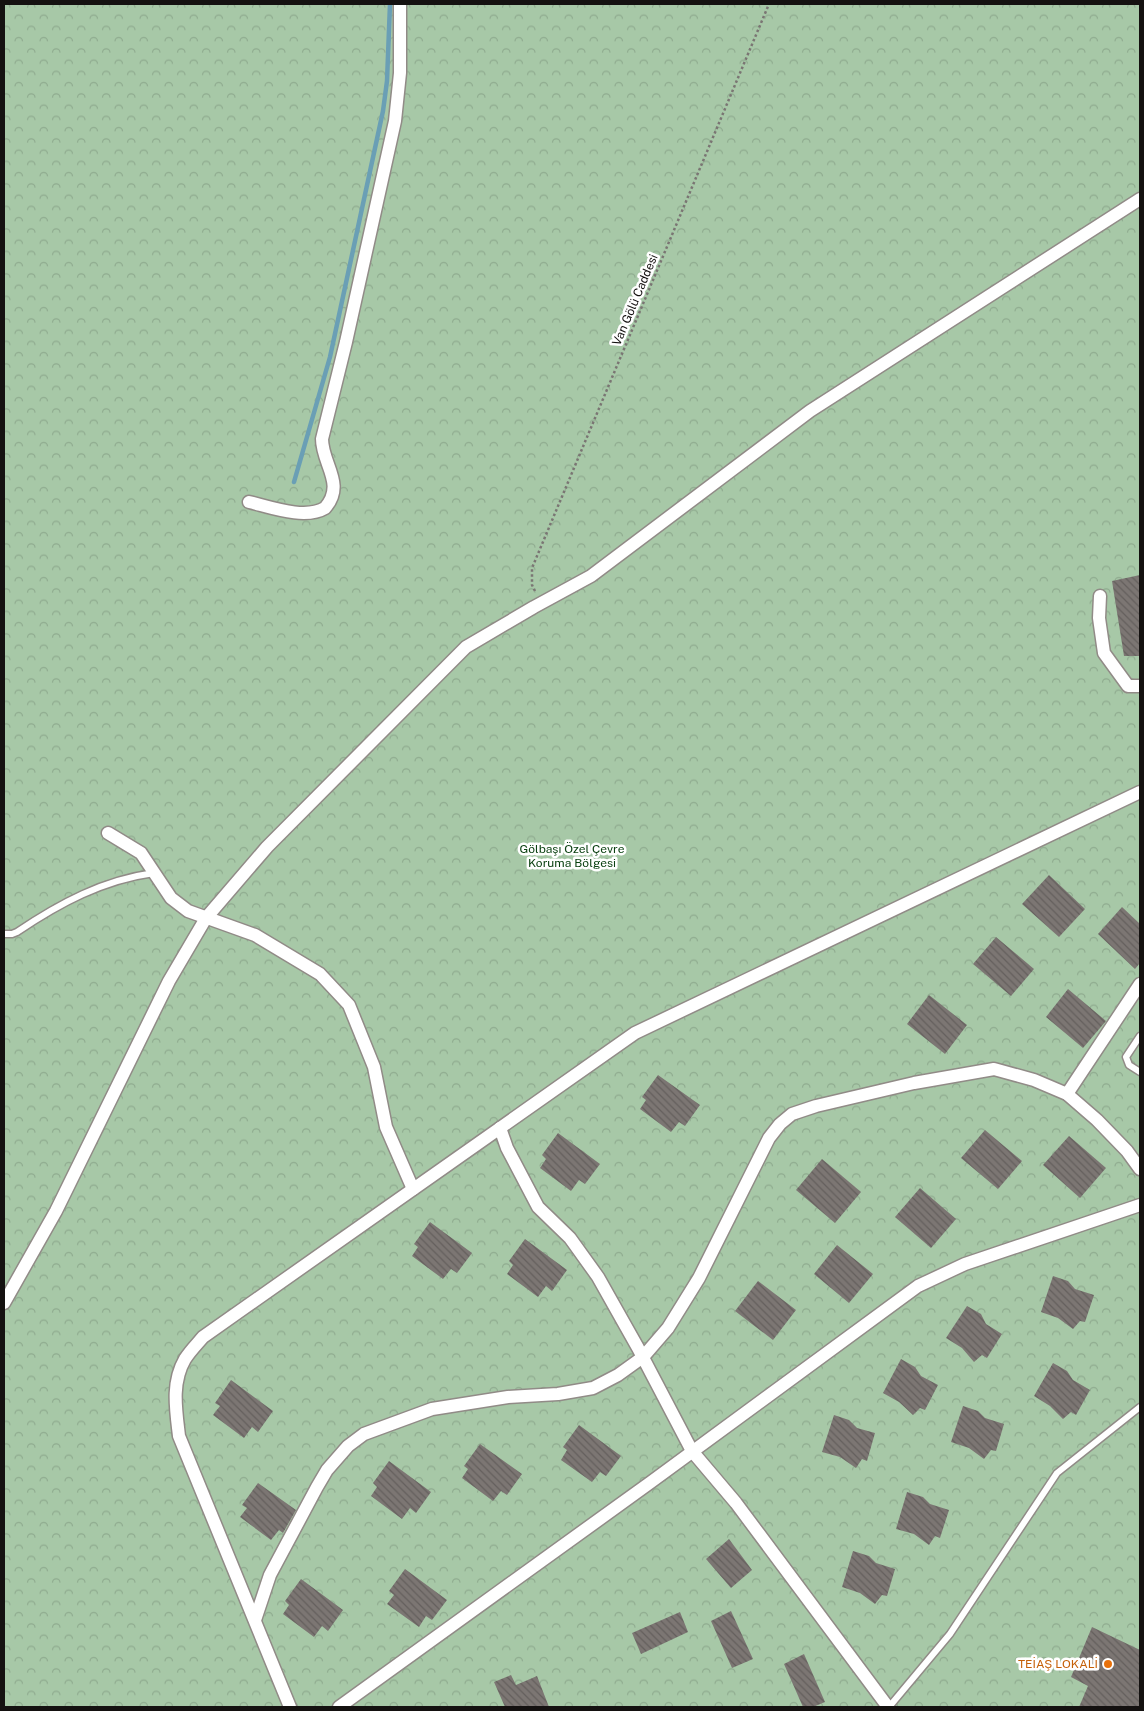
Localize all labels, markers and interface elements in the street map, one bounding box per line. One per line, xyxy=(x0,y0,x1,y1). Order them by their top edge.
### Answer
street label: Van Gölü Caddesi xyxy=(609,252,661,348)
park label: Gölbaşı Özel Çevre Koruma Bölgesi xyxy=(520,842,625,870)
place label: TEİAŞ LOKALİ xyxy=(1018,1657,1098,1671)
marker: TEİAŞ LOKALİ xyxy=(1102,1658,1114,1670)

